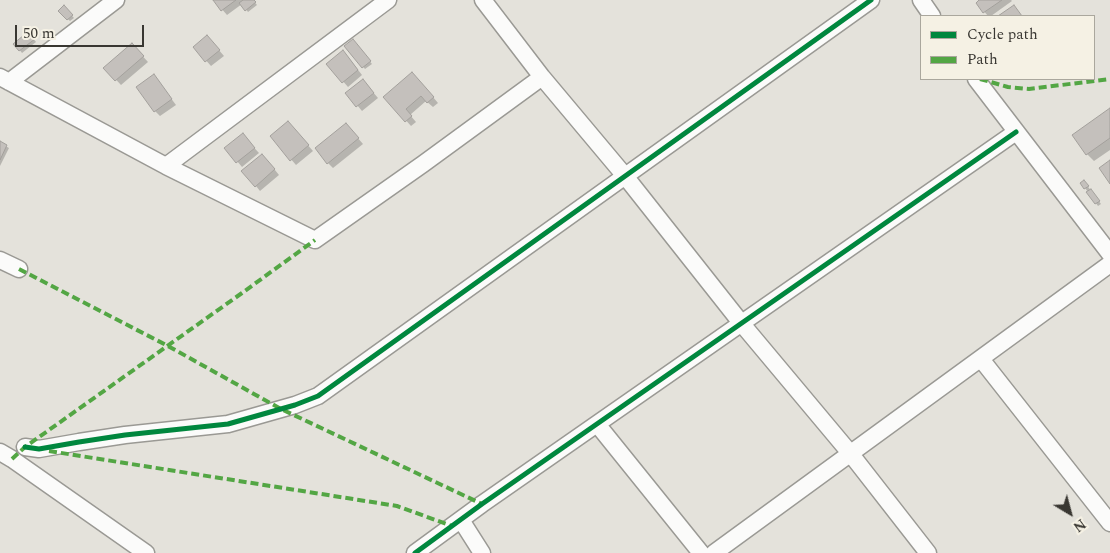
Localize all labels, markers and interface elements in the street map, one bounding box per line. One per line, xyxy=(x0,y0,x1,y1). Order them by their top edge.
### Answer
scale bar xyxy=(18,15,146,47)
legend xyxy=(920,15,1095,80)
text: 50 m xyxy=(23,22,55,45)
text: Cycle path xyxy=(967,23,1038,46)
text: Path xyxy=(967,48,998,71)
north arrow xyxy=(1045,488,1095,538)
text: N xyxy=(1068,514,1090,537)

